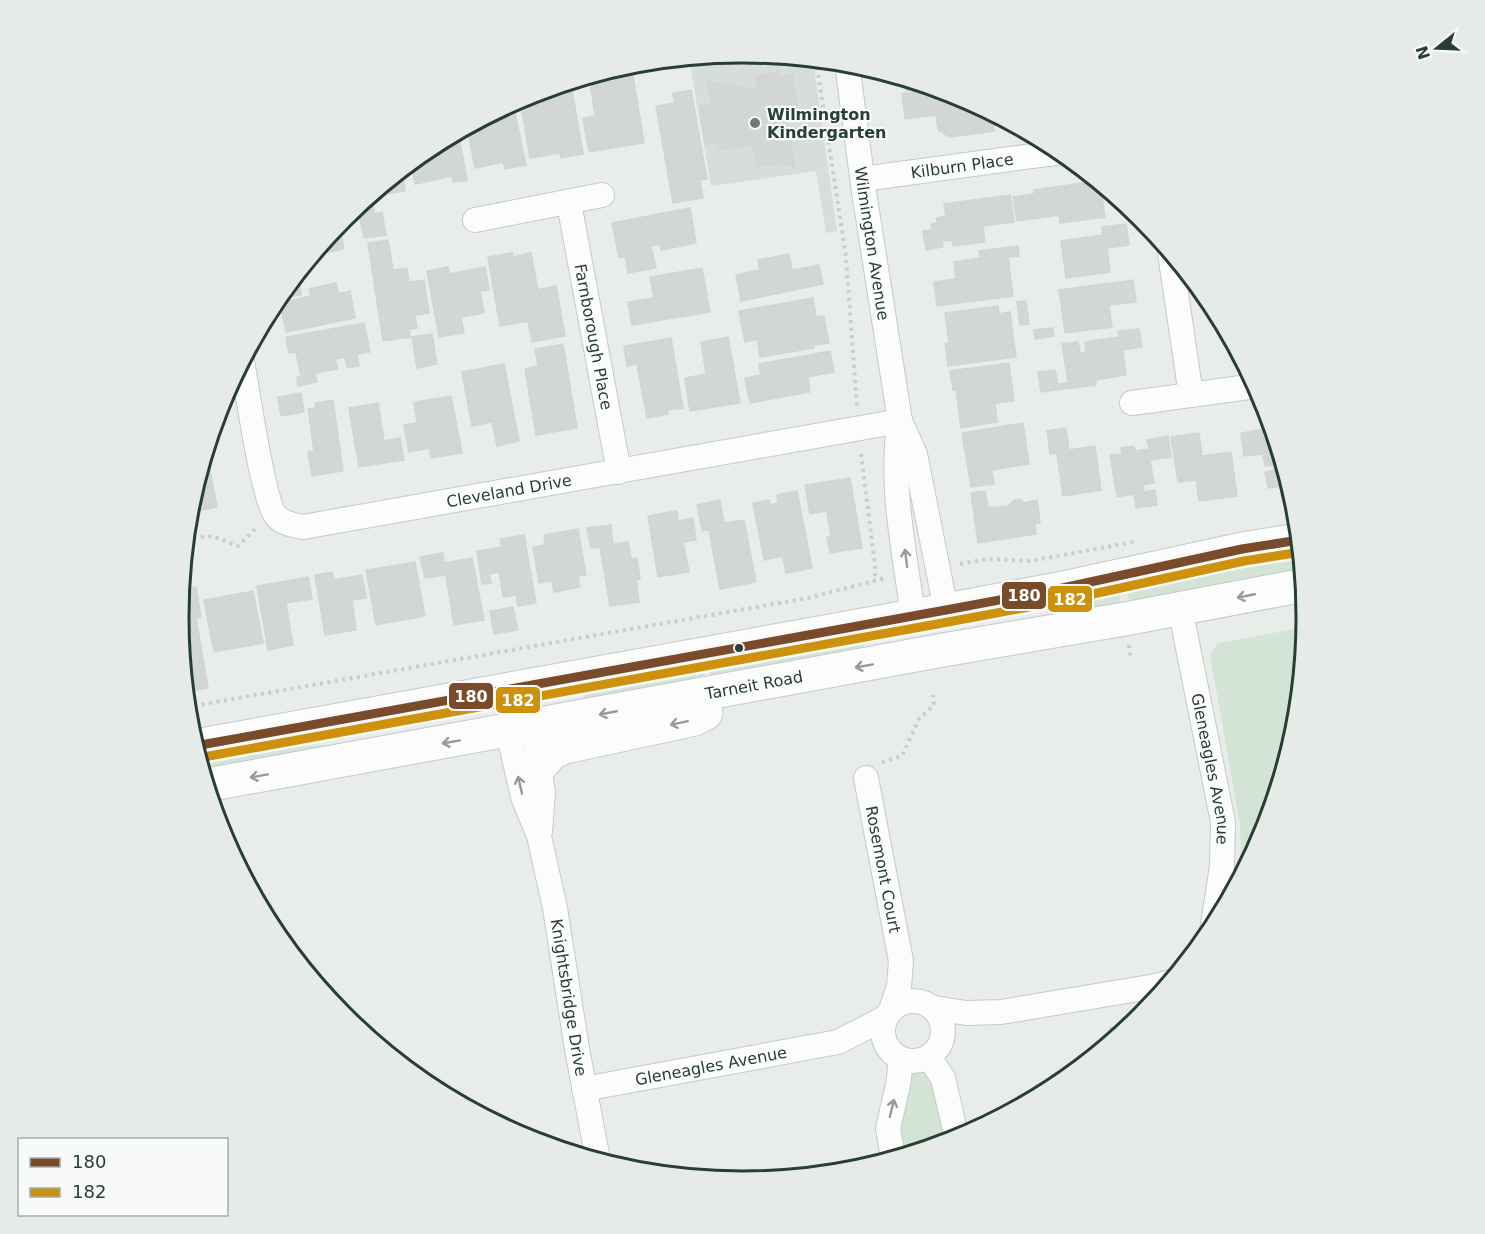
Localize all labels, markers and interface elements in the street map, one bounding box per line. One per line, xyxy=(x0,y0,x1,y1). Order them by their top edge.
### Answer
north arrow xyxy=(1407,18,1467,78)
text: N xyxy=(1412,43,1434,62)
place label: Wilmington Kindergarten xyxy=(767,105,887,142)
marker: Wilmington Kindergarten xyxy=(748,116,762,130)
street label: Kilburn Place xyxy=(909,149,1015,182)
street label: Wilmington Avenue xyxy=(851,165,894,322)
street label: Farnborough Place xyxy=(571,262,617,411)
street label: Cleveland Drive xyxy=(445,470,573,511)
one-way arrow xyxy=(900,548,911,568)
line badge: 180 xyxy=(1001,581,1047,610)
line badge: 182 xyxy=(1047,585,1093,613)
text: 180 xyxy=(1007,586,1041,605)
text: 182 xyxy=(1053,590,1087,609)
one-way arrow xyxy=(1237,591,1257,602)
unlabelled marker xyxy=(733,642,745,654)
one-way arrow xyxy=(855,661,875,672)
street label: Tarneit Road xyxy=(702,666,804,703)
line badge: 180 xyxy=(448,682,494,710)
line badge: 182 xyxy=(495,686,541,714)
text: 180 xyxy=(454,687,488,706)
text: 182 xyxy=(501,691,535,710)
street label: Gleneagles Avenue xyxy=(1188,692,1233,845)
one-way arrow xyxy=(598,708,618,719)
one-way arrow xyxy=(669,718,689,729)
one-way arrow xyxy=(441,736,461,747)
one-way arrow xyxy=(249,771,269,782)
one-way arrow xyxy=(514,775,526,794)
street label: Rosemont Court xyxy=(862,804,905,935)
street label: Knightsbridge Drive xyxy=(547,917,591,1078)
street label: Gleneagles Avenue xyxy=(633,1042,788,1089)
one-way arrow xyxy=(886,1099,898,1118)
legend xyxy=(18,1138,228,1216)
text: 180 xyxy=(72,1151,106,1172)
text: 182 xyxy=(72,1181,106,1202)

